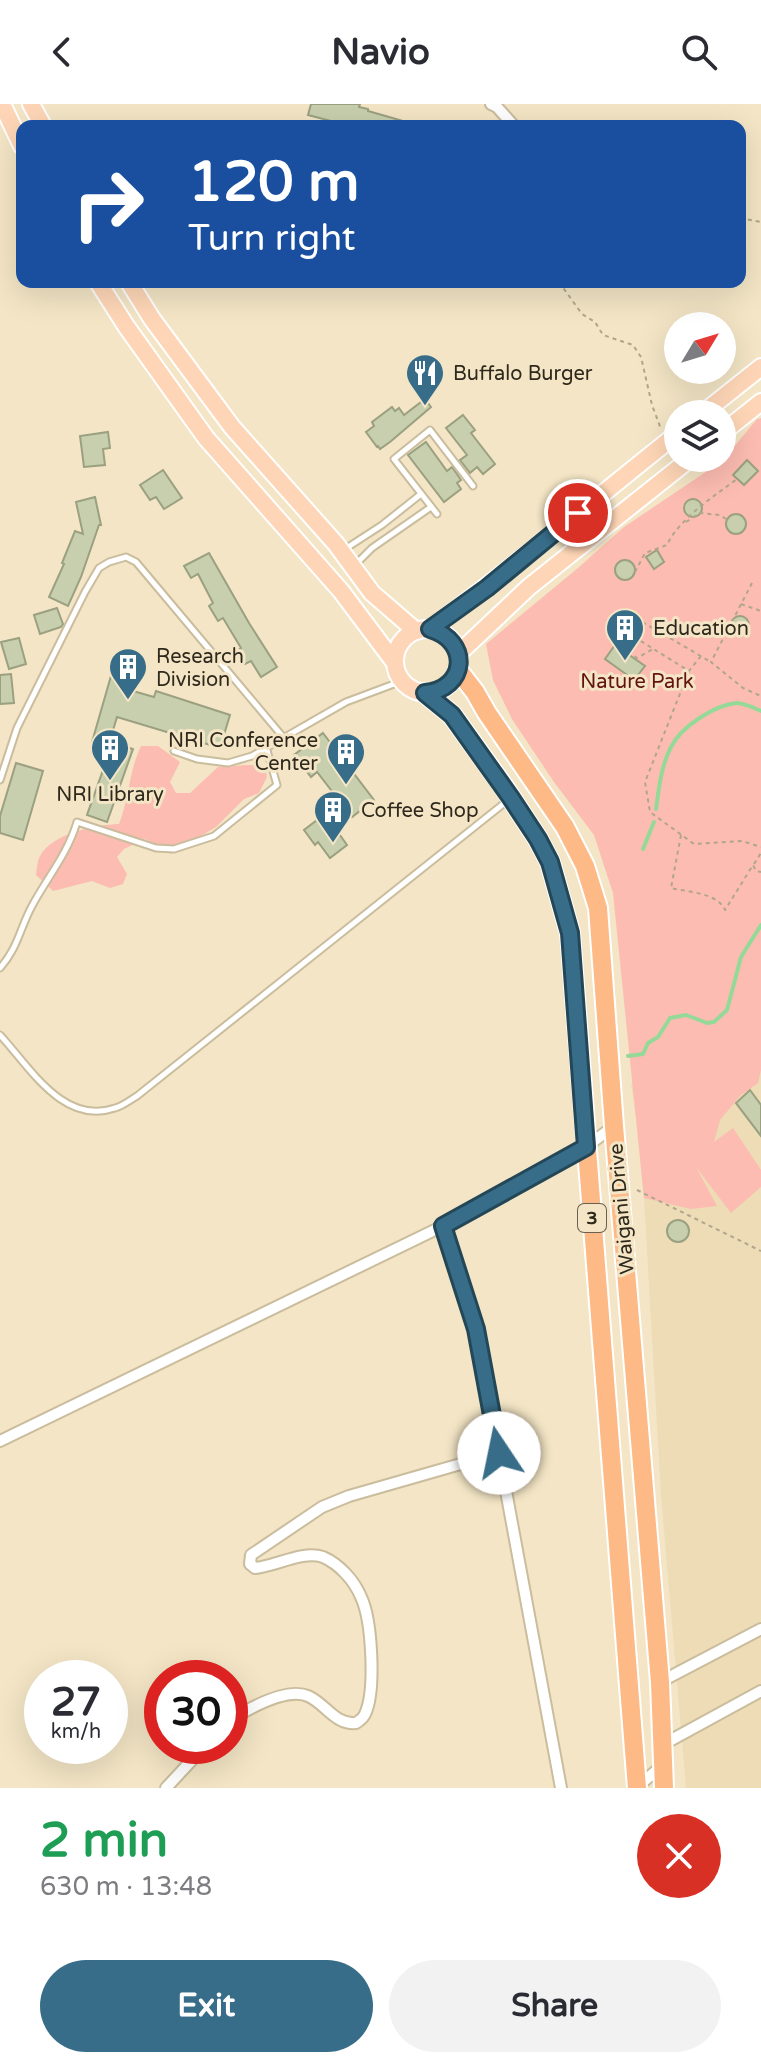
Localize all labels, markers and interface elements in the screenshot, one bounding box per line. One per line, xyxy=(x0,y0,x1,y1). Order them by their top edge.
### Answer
icon: back xyxy=(40,30,84,74)
icon: search xyxy=(677,30,721,74)
text: Navio xyxy=(331,31,430,74)
text: 120 m xyxy=(188,149,359,216)
icon: right xyxy=(56,152,160,256)
text: Turn right xyxy=(188,217,355,260)
north arrow xyxy=(664,312,736,384)
map controls xyxy=(664,312,736,472)
restaurant icon: Buffalo Burger xyxy=(404,352,446,407)
place label: Buffalo Burger xyxy=(453,362,593,386)
button: layers xyxy=(664,400,736,472)
pin xyxy=(544,479,612,547)
icon: arrive xyxy=(556,491,600,535)
building icon: Education xyxy=(604,607,646,662)
place label: Education xyxy=(653,617,749,641)
place label: Research Division xyxy=(156,645,244,692)
building icon: Research Division xyxy=(107,646,149,701)
park label: Nature Park xyxy=(580,670,694,694)
building icon: NRI Library xyxy=(89,727,131,782)
place label: NRI Conference Center xyxy=(168,729,318,776)
building icon: NRI Conference Center xyxy=(325,731,367,786)
place label: NRI Library xyxy=(56,783,164,807)
building icon: Coffee Shop xyxy=(312,789,354,844)
place label: Coffee Shop xyxy=(361,799,479,823)
street label: Waigani Drive xyxy=(604,1143,640,1275)
road number: 3 xyxy=(578,1204,606,1232)
position arrow xyxy=(457,1411,541,1495)
speed limit sign: 30 xyxy=(144,1660,248,1764)
text: 27 xyxy=(51,1678,101,1726)
text: km/h xyxy=(51,1720,101,1744)
text: 2 min xyxy=(40,1812,168,1870)
button: close xyxy=(637,1814,721,1898)
text: 630 m · 13:48 xyxy=(40,1871,212,1902)
button: Exit xyxy=(40,1960,373,2052)
button: Share xyxy=(389,1960,721,2052)

